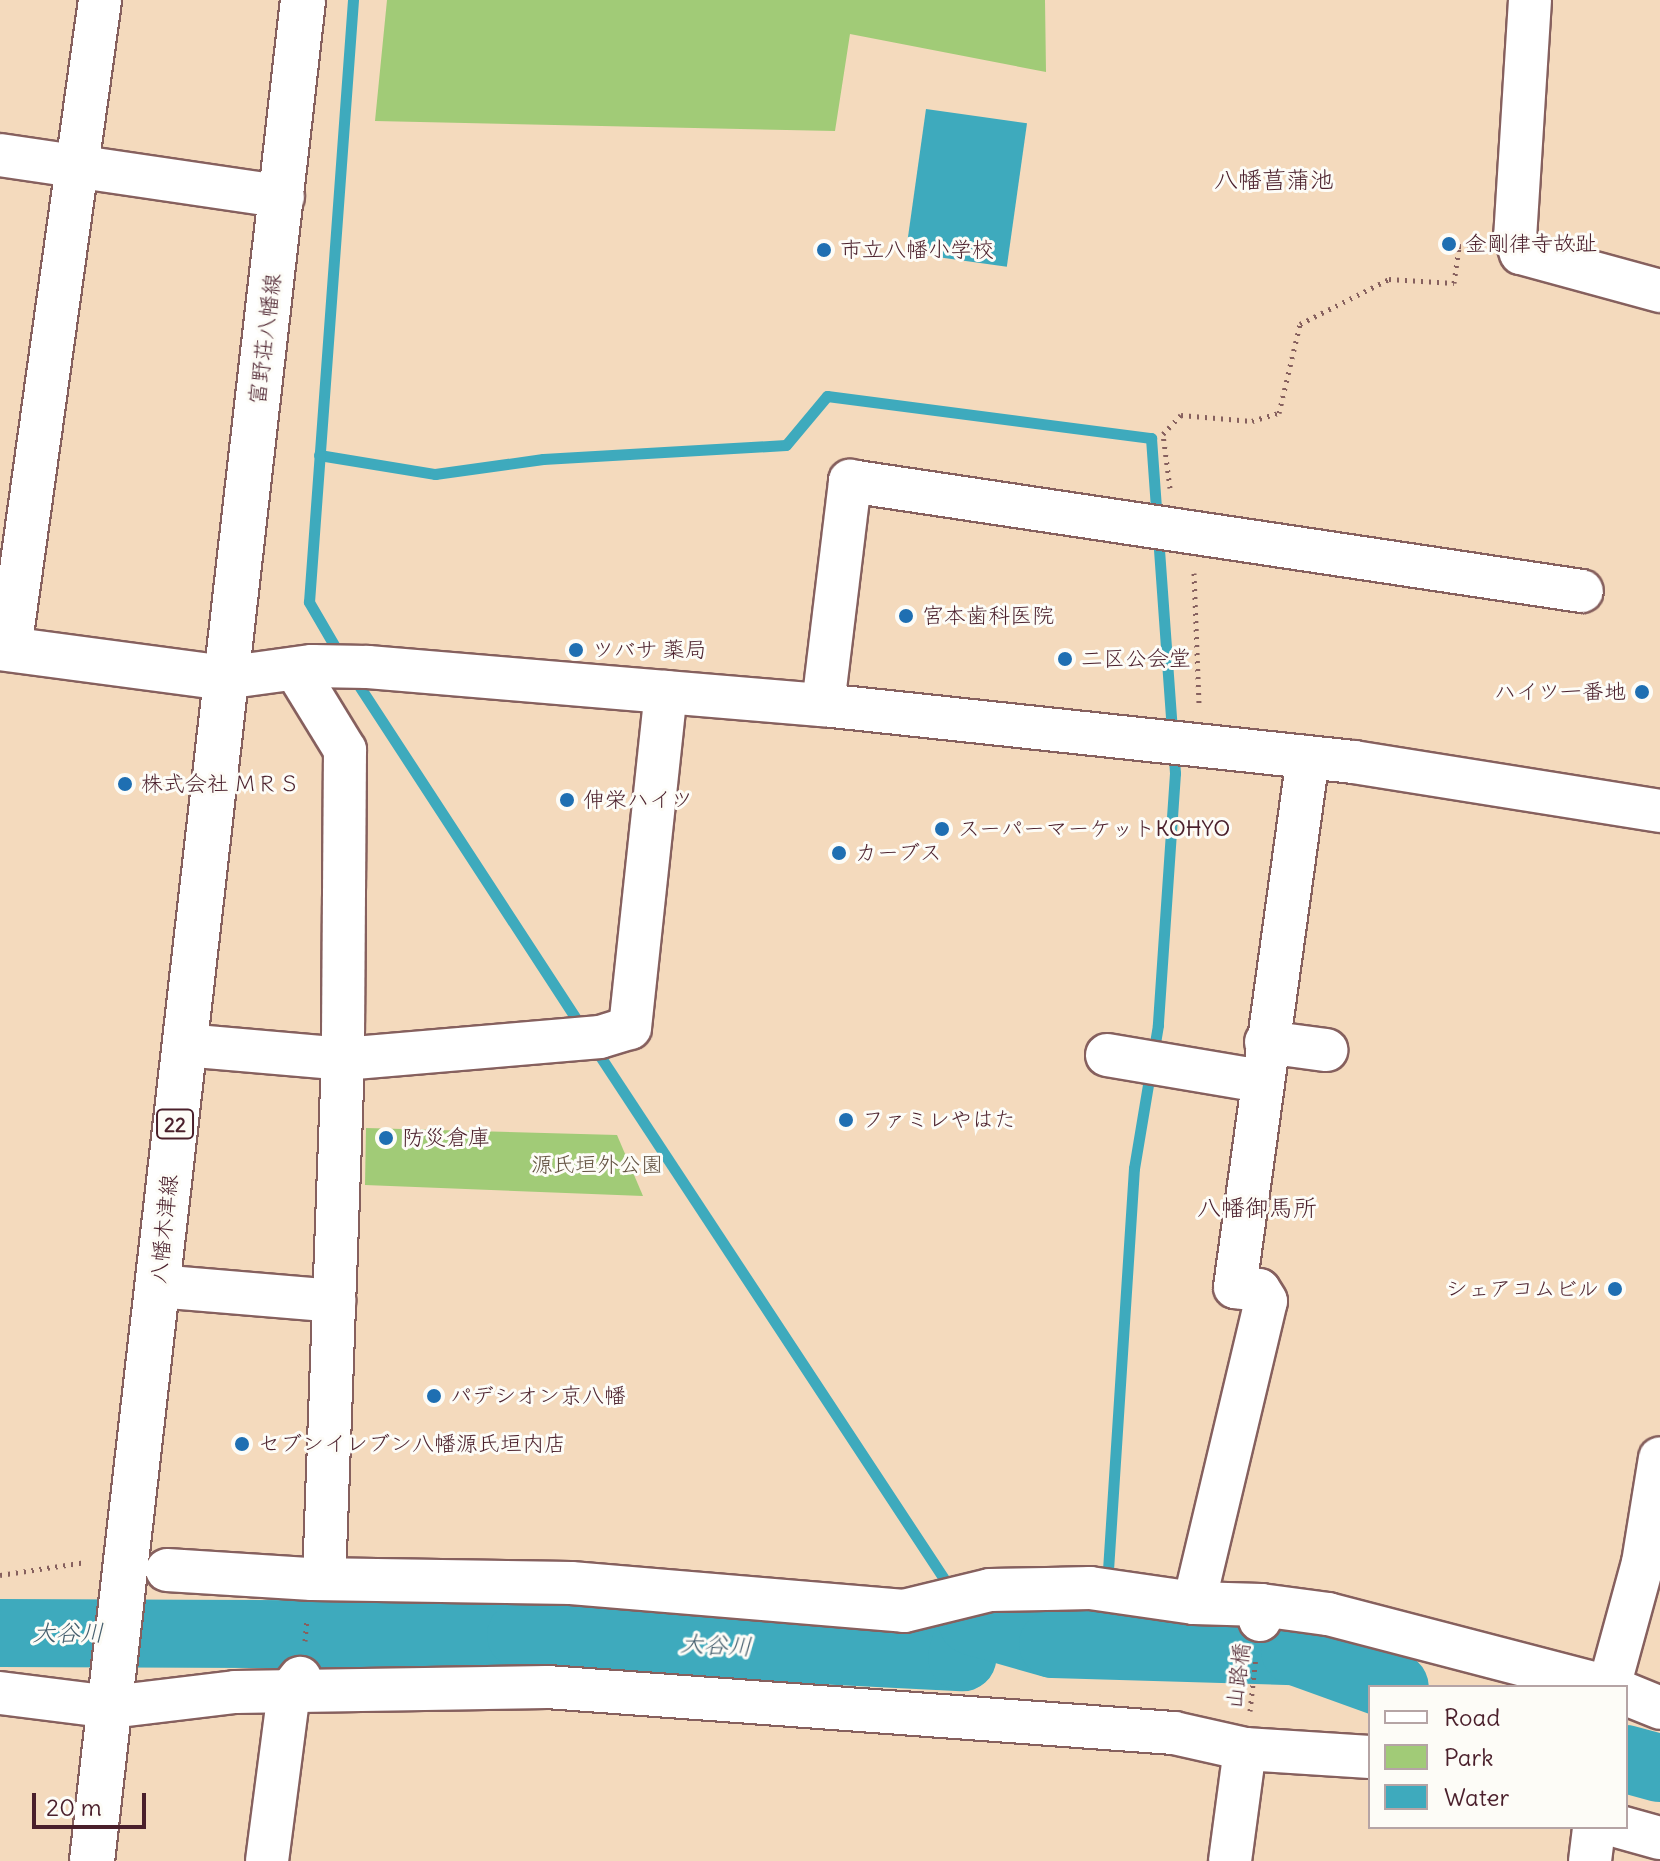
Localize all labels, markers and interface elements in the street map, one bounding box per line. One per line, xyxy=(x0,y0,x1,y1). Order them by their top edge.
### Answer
district label: 八幡菖蒲池 xyxy=(1214,166,1334,194)
place label: 金剛律寺故趾 xyxy=(1465,231,1597,257)
marker: 金剛律寺故趾 xyxy=(1440,235,1458,253)
place label: 市立八幡小学校 xyxy=(840,237,994,263)
marker: 市立八幡小学校 xyxy=(815,241,833,259)
street label: 富野荘八幡線 xyxy=(244,272,286,406)
place label: 宮本歯科医院 xyxy=(922,603,1054,629)
marker: 宮本歯科医院 xyxy=(897,607,915,625)
place label: ツバサ 薬局 xyxy=(592,637,707,663)
marker: ツバサ 薬局 xyxy=(567,641,585,659)
place label: 二区公会堂 xyxy=(1081,646,1191,672)
marker: 二区公会堂 xyxy=(1056,650,1074,668)
place label: ハイツ一番地 xyxy=(1494,679,1626,705)
marker: ハイツ一番地 xyxy=(1633,683,1651,701)
place label: 株式会社 ＭＲＳ xyxy=(141,771,300,797)
marker: 株式会社 ＭＲＳ xyxy=(116,775,134,793)
place label: 伸栄ハイツ xyxy=(583,787,693,813)
marker: 伸栄ハイツ xyxy=(558,791,576,809)
place label: スーパーマーケットKOHYO xyxy=(958,816,1230,842)
marker: スーパーマーケットKOHYO xyxy=(933,820,951,838)
place label: カーブス xyxy=(855,840,943,866)
marker: カーブス xyxy=(830,844,848,862)
place label: ファミレやはた xyxy=(862,1107,1016,1133)
road number: 22 xyxy=(155,1108,195,1140)
marker: ファミレやはた xyxy=(837,1111,855,1129)
place label: 防災倉庫 xyxy=(402,1125,490,1151)
marker: 防災倉庫 xyxy=(377,1129,395,1147)
park label: 源氏垣外公園 xyxy=(531,1152,663,1178)
street label: 八幡木津線 xyxy=(145,1173,183,1285)
district label: 八幡御馬所 xyxy=(1197,1194,1317,1222)
place label: シェアコムビル xyxy=(1445,1276,1599,1302)
marker: シェアコムビル xyxy=(1606,1280,1624,1298)
place label: パデシオン京八幡 xyxy=(450,1383,626,1409)
marker: パデシオン京八幡 xyxy=(425,1387,443,1405)
place label: セブンイレブン八幡源氏垣内店 xyxy=(258,1431,566,1457)
marker: セブンイレブン八幡源氏垣内店 xyxy=(233,1435,251,1453)
water label: 大谷川 xyxy=(32,1619,104,1647)
water label: 大谷川 xyxy=(679,1629,753,1661)
street label: 山路橋 xyxy=(1221,1642,1255,1710)
legend xyxy=(1368,1685,1628,1829)
text: Road xyxy=(1444,1702,1500,1732)
text: Park xyxy=(1444,1742,1494,1772)
scale bar xyxy=(36,1777,150,1827)
text: Water xyxy=(1444,1782,1509,1812)
text: 20 m xyxy=(46,1792,102,1822)

